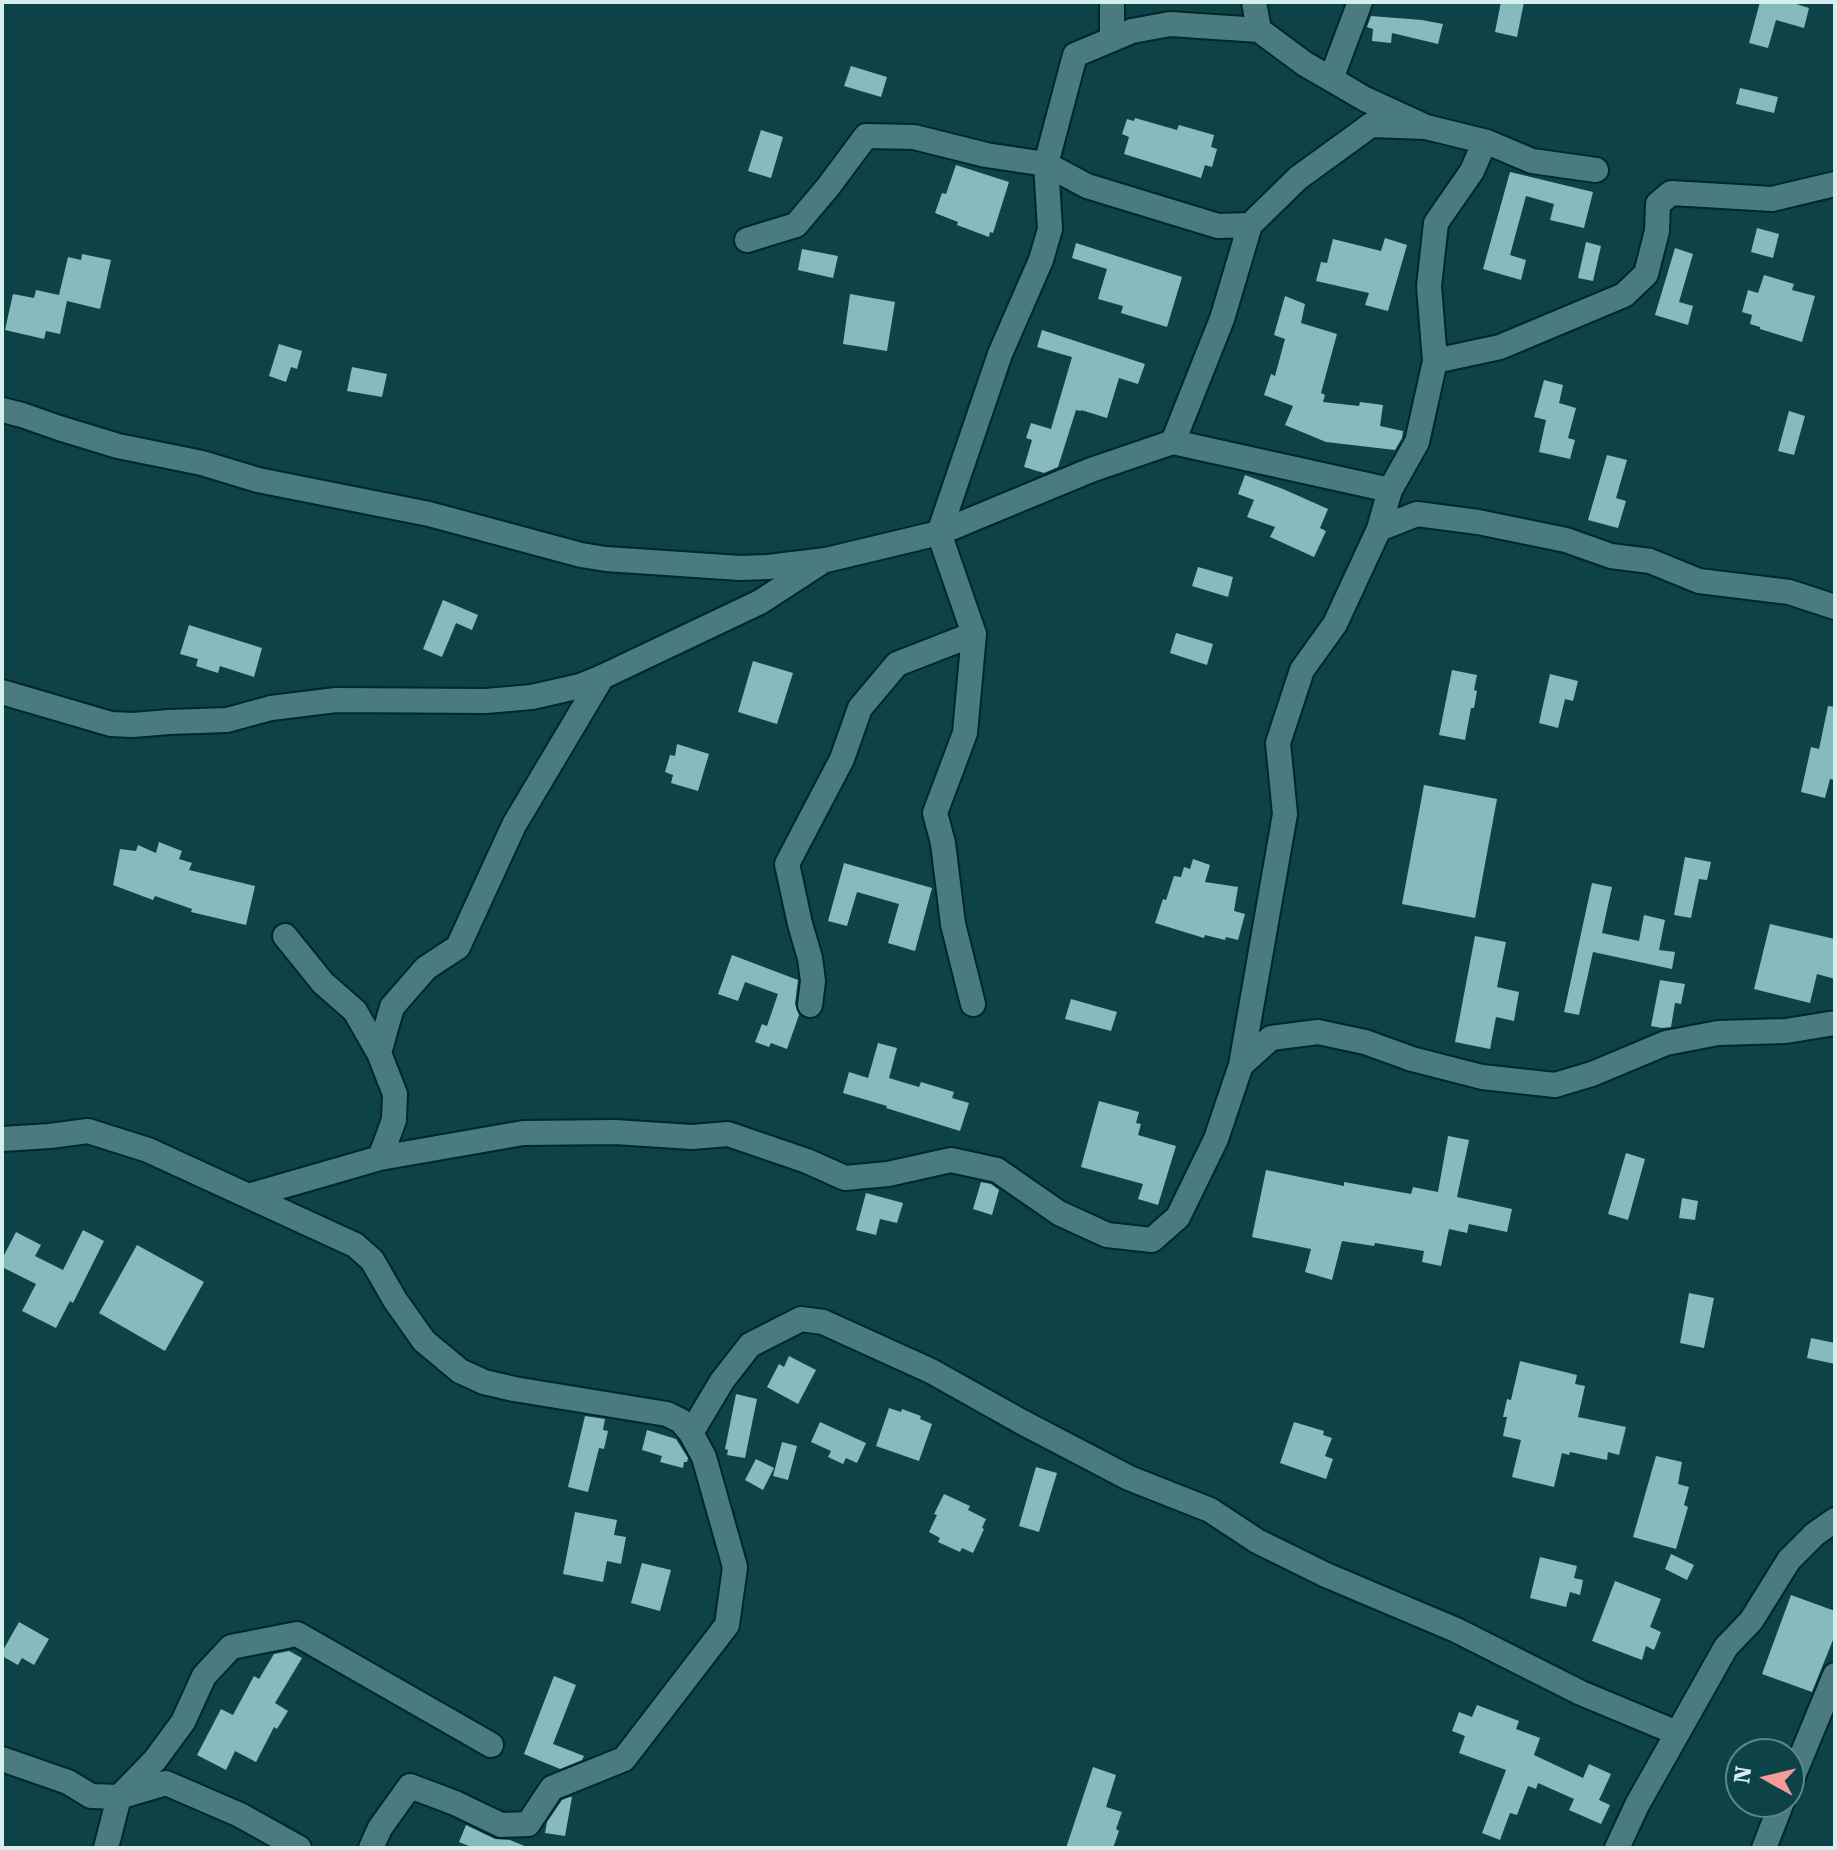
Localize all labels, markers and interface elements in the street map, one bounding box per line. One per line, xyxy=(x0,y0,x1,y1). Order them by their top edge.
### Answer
north arrow xyxy=(1725,1738,1805,1818)
text: N xyxy=(1729,1765,1756,1785)

